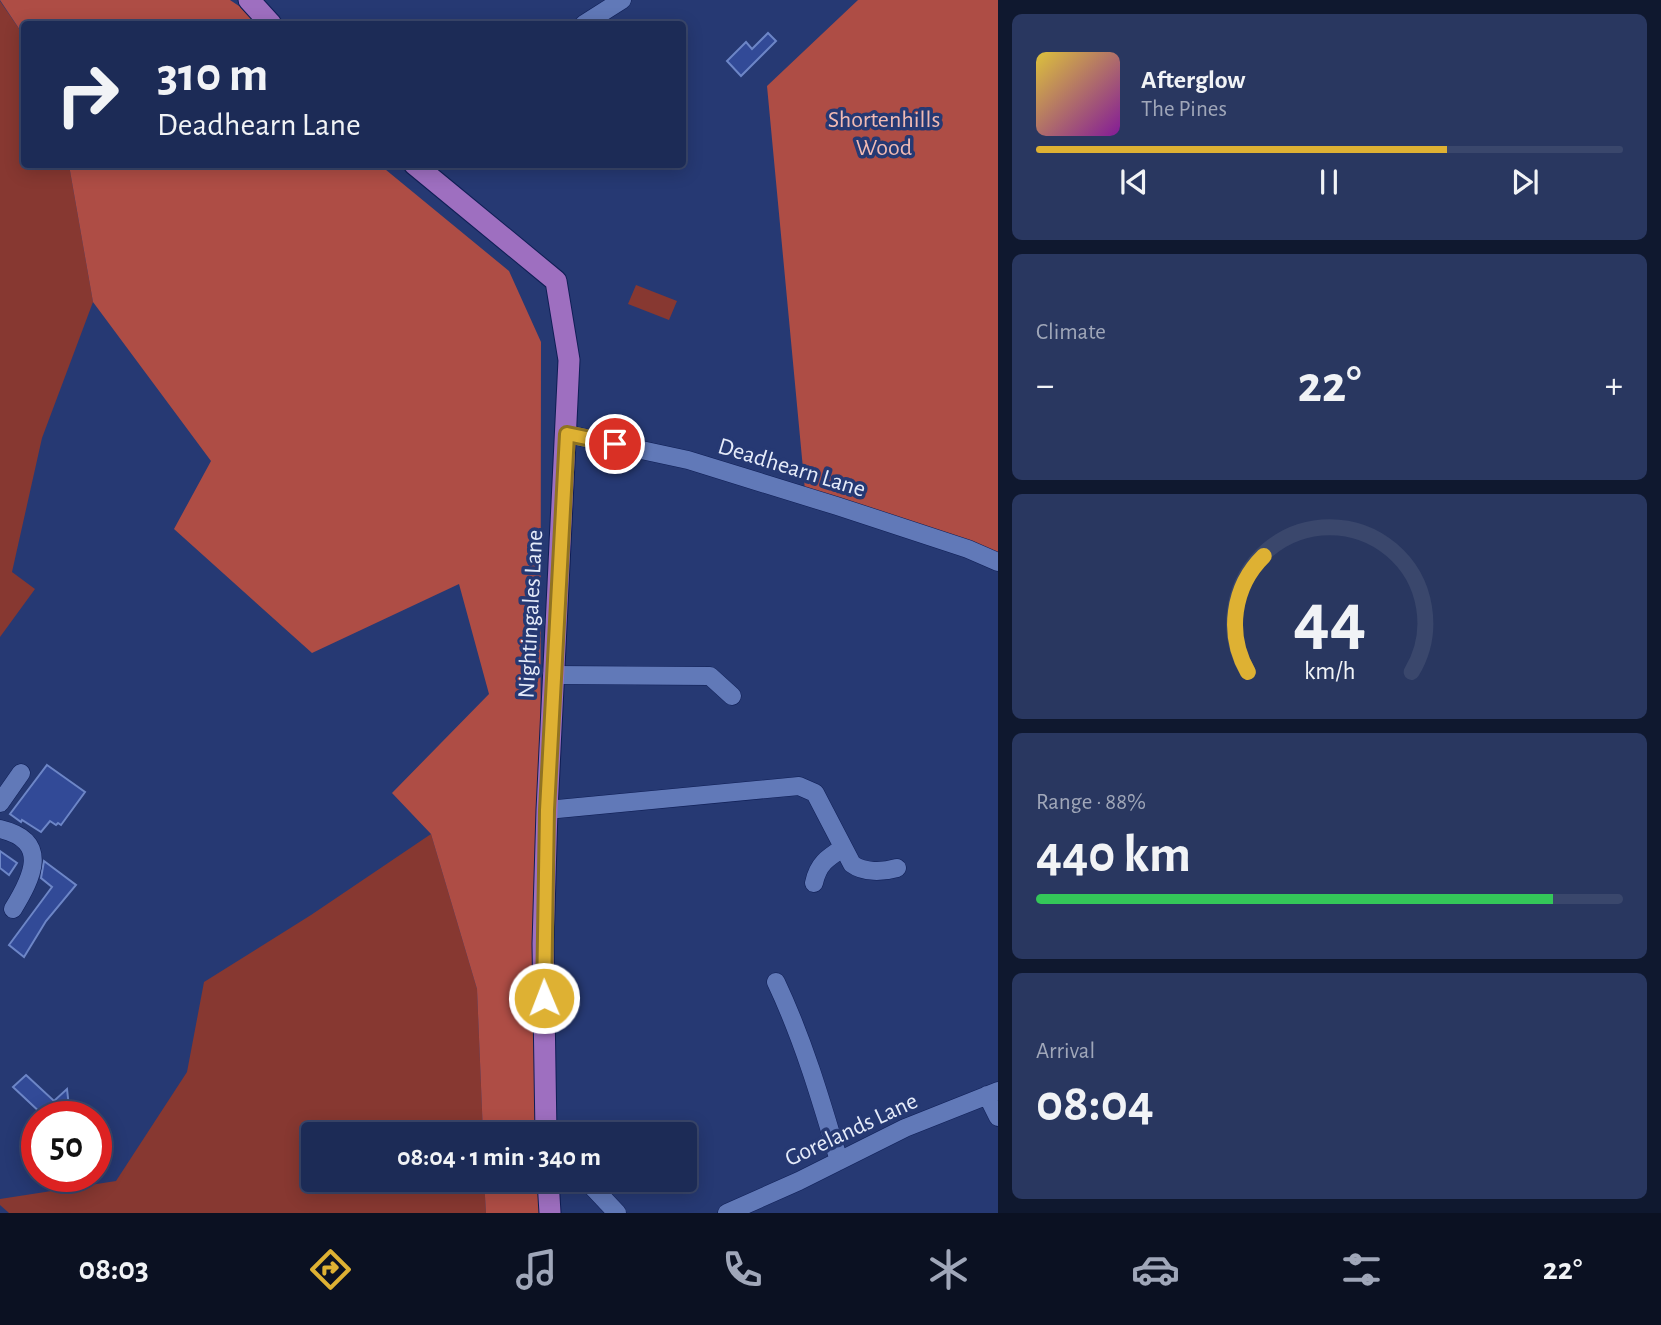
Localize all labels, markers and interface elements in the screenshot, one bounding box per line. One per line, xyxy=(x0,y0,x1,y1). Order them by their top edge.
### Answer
icon: right xyxy=(42,49,133,140)
text: 310 m xyxy=(157,51,268,100)
text: Afterglow xyxy=(1141,67,1245,93)
text: The Pines xyxy=(1141,98,1227,121)
park label: Shortenhills Wood xyxy=(828,108,940,160)
text: Deadhearn Lane xyxy=(157,109,361,141)
icon: previous xyxy=(1115,163,1153,201)
icon: pause xyxy=(1310,163,1348,201)
icon: next xyxy=(1506,163,1544,201)
text: Climate xyxy=(1036,321,1106,344)
text: 22° xyxy=(1297,359,1362,411)
text: − xyxy=(1036,367,1054,405)
text: + xyxy=(1605,367,1623,405)
pin xyxy=(585,414,645,474)
icon: arrive xyxy=(596,425,634,463)
street label: Deadhearn Lane xyxy=(715,434,868,502)
street label: Nightingales Lane xyxy=(515,529,547,699)
text: 44 xyxy=(1293,585,1366,658)
text: km/h xyxy=(1304,659,1355,684)
text: Range · 88% xyxy=(1036,791,1146,814)
text: 440 km xyxy=(1036,829,1191,881)
position arrow xyxy=(507,961,581,1035)
text: Arrival xyxy=(1036,1040,1095,1063)
text: 08:04 xyxy=(1036,1078,1154,1130)
street label: Gorelands Lane xyxy=(782,1089,921,1171)
speed limit sign: 50 xyxy=(21,1101,112,1192)
text: 08:04 · 1 min · 340 m xyxy=(397,1144,601,1170)
icon: directions xyxy=(306,1245,355,1294)
icon: music xyxy=(512,1245,561,1294)
icon: phone xyxy=(718,1245,767,1294)
icon: climate xyxy=(924,1245,973,1294)
icon: car xyxy=(1131,1245,1180,1294)
icon: filters xyxy=(1337,1245,1386,1294)
text: 08:03 xyxy=(79,1253,149,1285)
text: 22° xyxy=(1543,1253,1582,1285)

